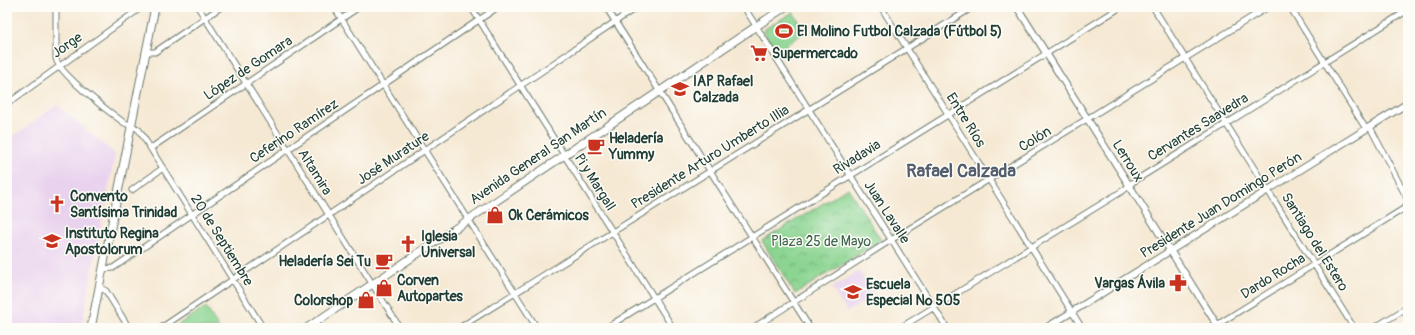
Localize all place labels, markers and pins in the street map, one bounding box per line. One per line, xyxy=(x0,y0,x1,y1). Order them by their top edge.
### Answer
sports icon: El Molino Futbol Calzada (Fútbol 5) xyxy=(774,21,794,41)
place label: El Molino Futbol Calzada (Fútbol 5) xyxy=(797,23,1002,40)
supermarket icon: Supermercado xyxy=(749,43,769,63)
place label: Supermercado xyxy=(772,45,858,62)
place label: IAP Rafael Calzada xyxy=(693,73,753,106)
school or university icon: IAP Rafael Calzada xyxy=(670,79,690,99)
place label: Heladería Yummy xyxy=(608,130,664,163)
cafe icon: Heladería Yummy xyxy=(586,136,606,156)
place label: Convento Santísima Trinidad xyxy=(70,188,177,221)
church icon: Convento Santísima Trinidad xyxy=(47,194,67,214)
shop icon: Ok Cerámicos xyxy=(485,205,505,225)
place label: Ok Cerámicos xyxy=(508,207,589,224)
place label: Instituto Regina Apostolorum xyxy=(65,225,159,258)
place label: Iglesia Universal xyxy=(421,228,475,261)
school or university icon: Instituto Regina Apostolorum xyxy=(42,231,62,251)
church icon: Iglesia Universal xyxy=(398,234,418,254)
cafe icon: Heladería Sei Tu xyxy=(374,251,394,271)
place label: Heladería Sei Tu xyxy=(279,253,371,270)
place label: Corven Autopartes xyxy=(397,272,464,305)
pharmacy icon: Vargas Ávila xyxy=(1168,273,1188,293)
place label: Vargas Ávila xyxy=(1094,274,1165,292)
place label: Escuela Especial Nº 505 xyxy=(866,276,961,309)
shop icon: Corven Autopartes xyxy=(374,278,394,298)
school or university icon: Escuela Especial Nº 505 xyxy=(843,282,863,302)
shop icon: Colorshop xyxy=(356,290,376,310)
place label: Colorshop xyxy=(294,292,353,309)

